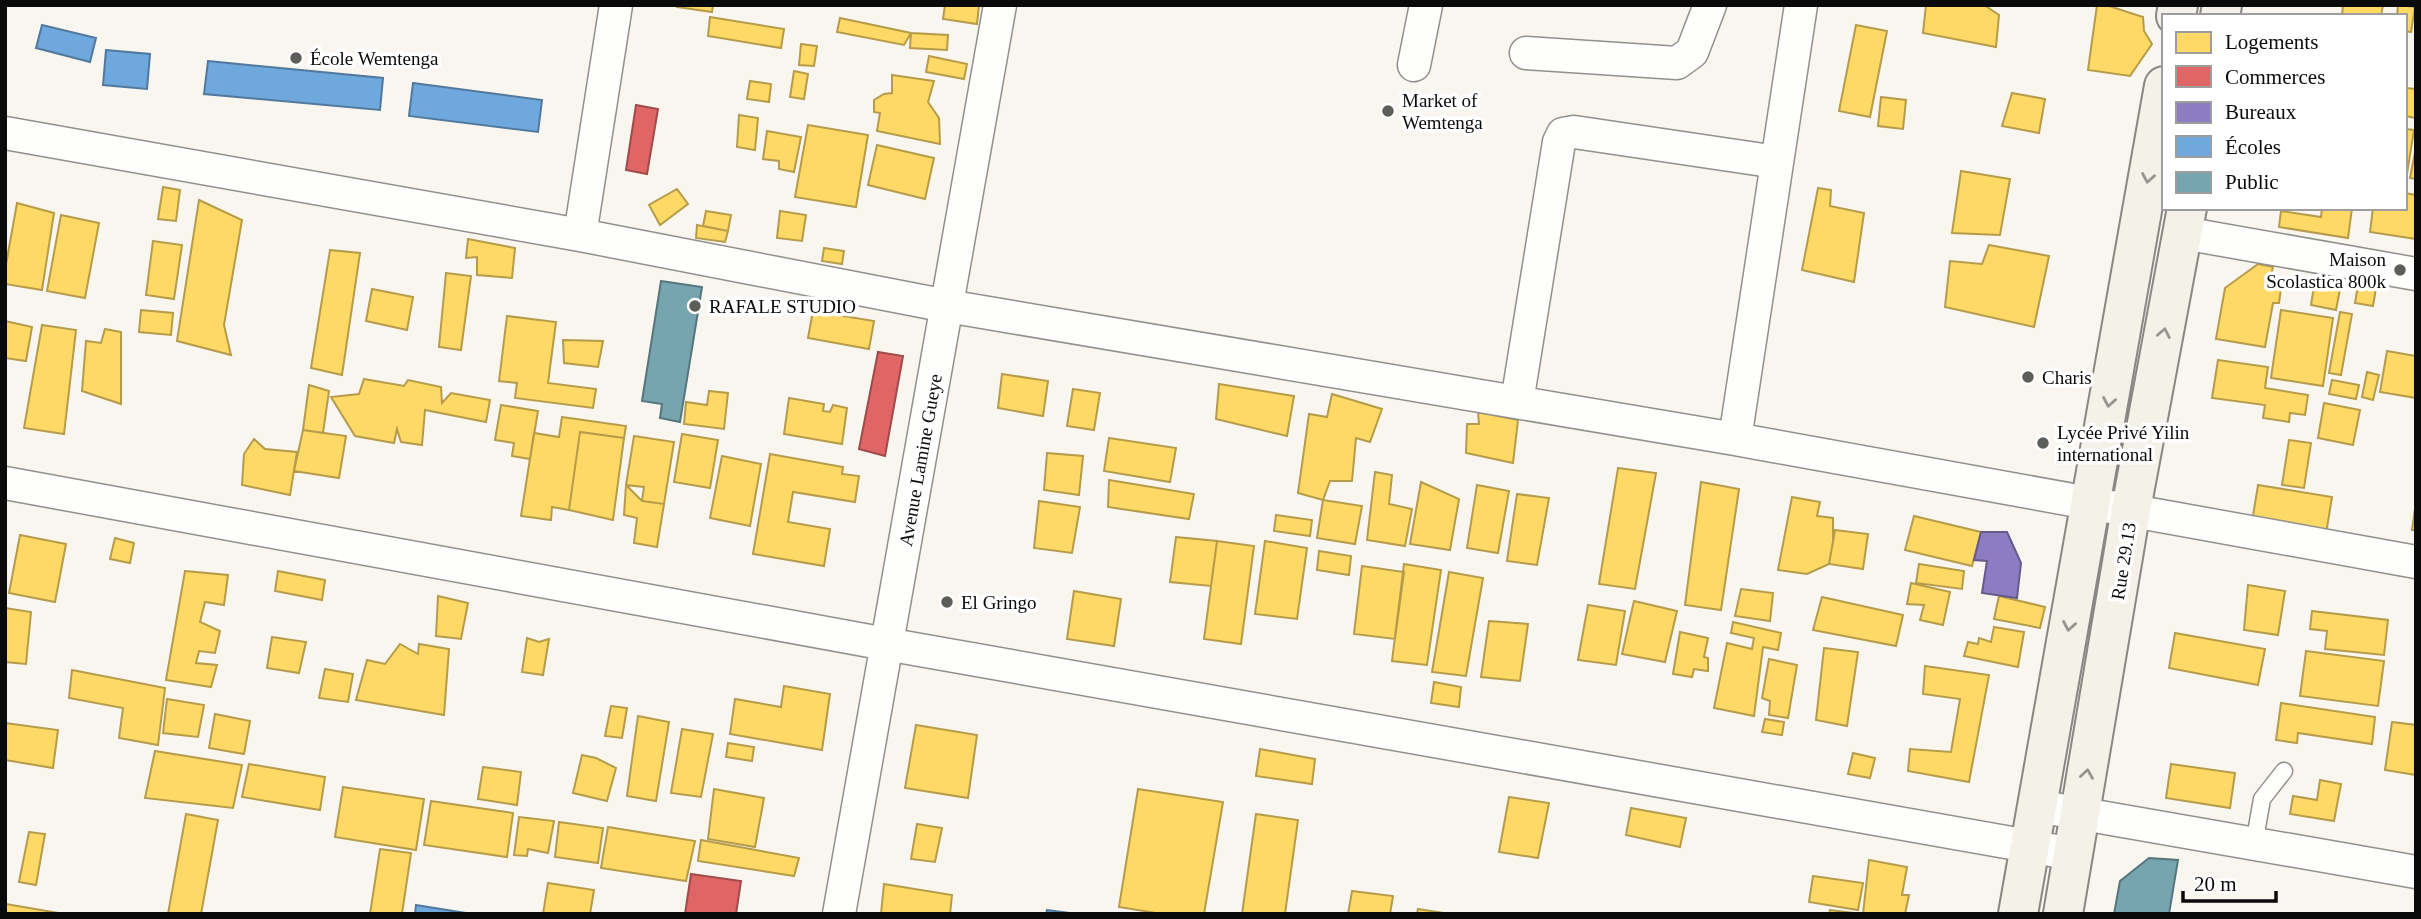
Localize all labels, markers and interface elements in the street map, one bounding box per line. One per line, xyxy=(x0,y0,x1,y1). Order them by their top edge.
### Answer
legend xyxy=(2162,14,2407,210)
text: Logements xyxy=(2225,30,2318,54)
place label: École Wemtenga xyxy=(310,48,439,69)
marker: École Wemtenga xyxy=(288,50,304,66)
text: Commerces xyxy=(2225,65,2325,89)
place label: Market of Wemtenga xyxy=(1402,90,1483,133)
text: Bureaux xyxy=(2225,100,2297,124)
marker: Market of Wemtenga xyxy=(1380,103,1396,119)
text: Écoles xyxy=(2225,135,2281,159)
text: Public xyxy=(2225,170,2279,194)
one-way arrow xyxy=(2141,172,2156,184)
place label: Maison Scolastica 800k xyxy=(2266,249,2387,292)
marker: Maison Scolastica 800k xyxy=(2392,262,2408,278)
place label: RAFALE STUDIO xyxy=(709,296,856,317)
marker: RAFALE STUDIO xyxy=(687,298,703,314)
one-way arrow xyxy=(2156,327,2171,339)
place label: Charis xyxy=(2042,367,2092,388)
marker: Charis xyxy=(2020,369,2036,385)
street label: Avenue Lamine Gueye xyxy=(895,372,946,548)
one-way arrow xyxy=(2102,396,2117,408)
place label: Lycée Privé Yilin international xyxy=(2057,422,2190,465)
marker: Lycée Privé Yilin international xyxy=(2035,435,2051,451)
street label: Rue 29.13 xyxy=(2107,521,2140,601)
place label: El Gringo xyxy=(961,592,1036,613)
marker: El Gringo xyxy=(939,594,955,610)
one-way arrow xyxy=(2063,620,2078,632)
one-way arrow xyxy=(2079,768,2094,780)
scale bar xyxy=(2183,860,2276,904)
text: 20 m xyxy=(2194,872,2237,896)

